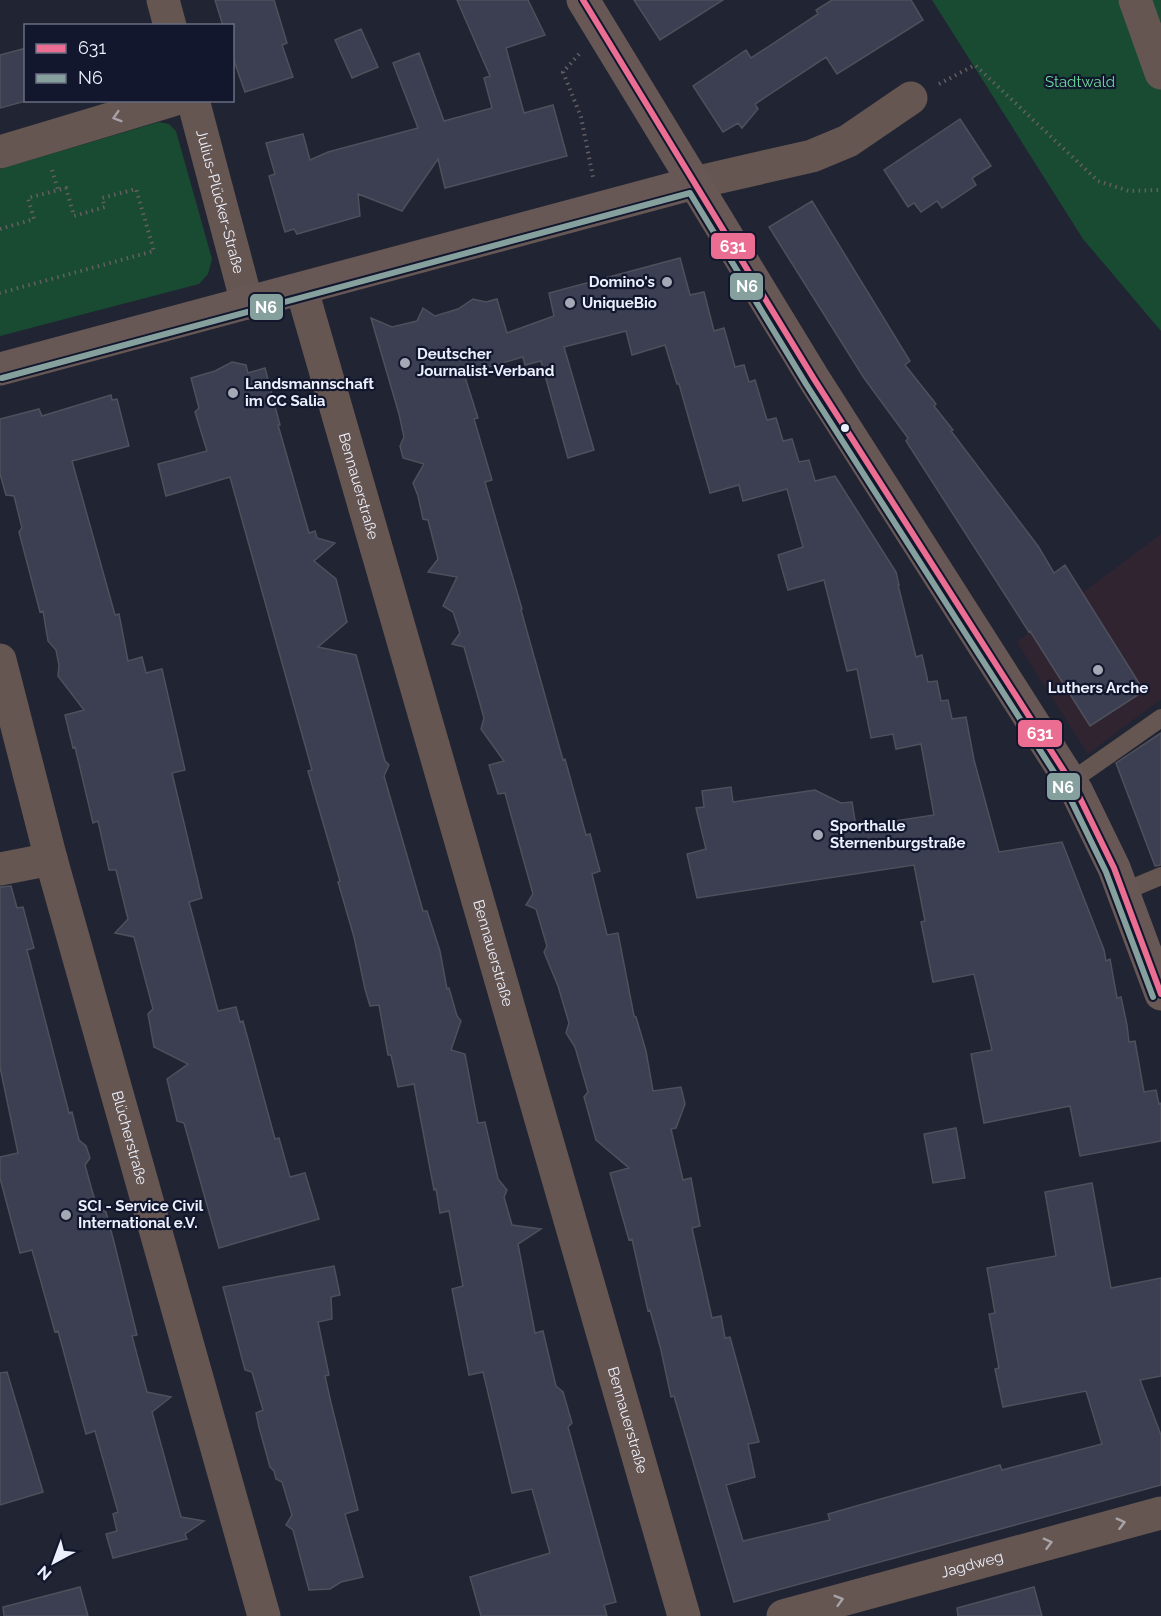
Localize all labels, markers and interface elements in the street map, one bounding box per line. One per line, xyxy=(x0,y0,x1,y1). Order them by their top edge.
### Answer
legend xyxy=(24,24,234,102)
text: 631 xyxy=(78,37,106,58)
text: N6 xyxy=(78,67,103,88)
park label: Stadtwald xyxy=(1045,73,1115,91)
one-way arrow xyxy=(112,110,123,122)
street label: Julius-Plücker-Straße xyxy=(192,127,248,276)
line badge: 631 xyxy=(710,232,756,260)
text: 631 xyxy=(720,237,746,256)
line badge: N6 xyxy=(729,272,764,301)
place label: Domino's xyxy=(589,273,655,291)
marker: Domino's xyxy=(660,275,674,289)
text: N6 xyxy=(736,277,758,296)
line badge: N6 xyxy=(249,293,284,321)
place label: UniqueBio xyxy=(582,294,657,312)
marker: UniqueBio xyxy=(563,296,577,310)
text: N6 xyxy=(255,298,277,317)
place label: Deutscher Journalist-Verband xyxy=(417,345,555,380)
marker: Deutscher Journalist-Verband xyxy=(398,356,412,370)
place label: Landsmannschaft im CC Salia xyxy=(245,375,374,410)
marker: Landsmannschaft im CC Salia xyxy=(226,386,240,400)
unlabelled marker xyxy=(839,422,851,434)
street label: Bennauerstraße xyxy=(335,431,382,542)
marker: Luthers Arche xyxy=(1091,663,1105,677)
place label: Luthers Arche xyxy=(1048,679,1148,697)
line badge: 631 xyxy=(1017,719,1063,748)
text: 631 xyxy=(1027,724,1053,743)
line badge: N6 xyxy=(1046,772,1081,801)
text: N6 xyxy=(1052,778,1074,797)
place label: Sporthalle Sternenburgstraße xyxy=(830,817,965,852)
marker: Sporthalle Sternenburgstraße xyxy=(811,828,825,842)
street label: Bennauerstraße xyxy=(469,898,517,1009)
street label: Blücherstraße xyxy=(108,1089,151,1187)
place label: SCI - Service Civil International e.V. xyxy=(78,1197,203,1232)
marker: SCI - Service Civil International e.V. xyxy=(59,1208,73,1222)
street label: Bennauerstraße xyxy=(604,1365,652,1476)
one-way arrow xyxy=(1116,1518,1126,1531)
north arrow xyxy=(24,1532,84,1592)
one-way arrow xyxy=(1042,1538,1053,1550)
street label: Jagdweg xyxy=(939,1547,1005,1582)
text: N xyxy=(34,1562,55,1584)
one-way arrow xyxy=(834,1595,844,1608)

